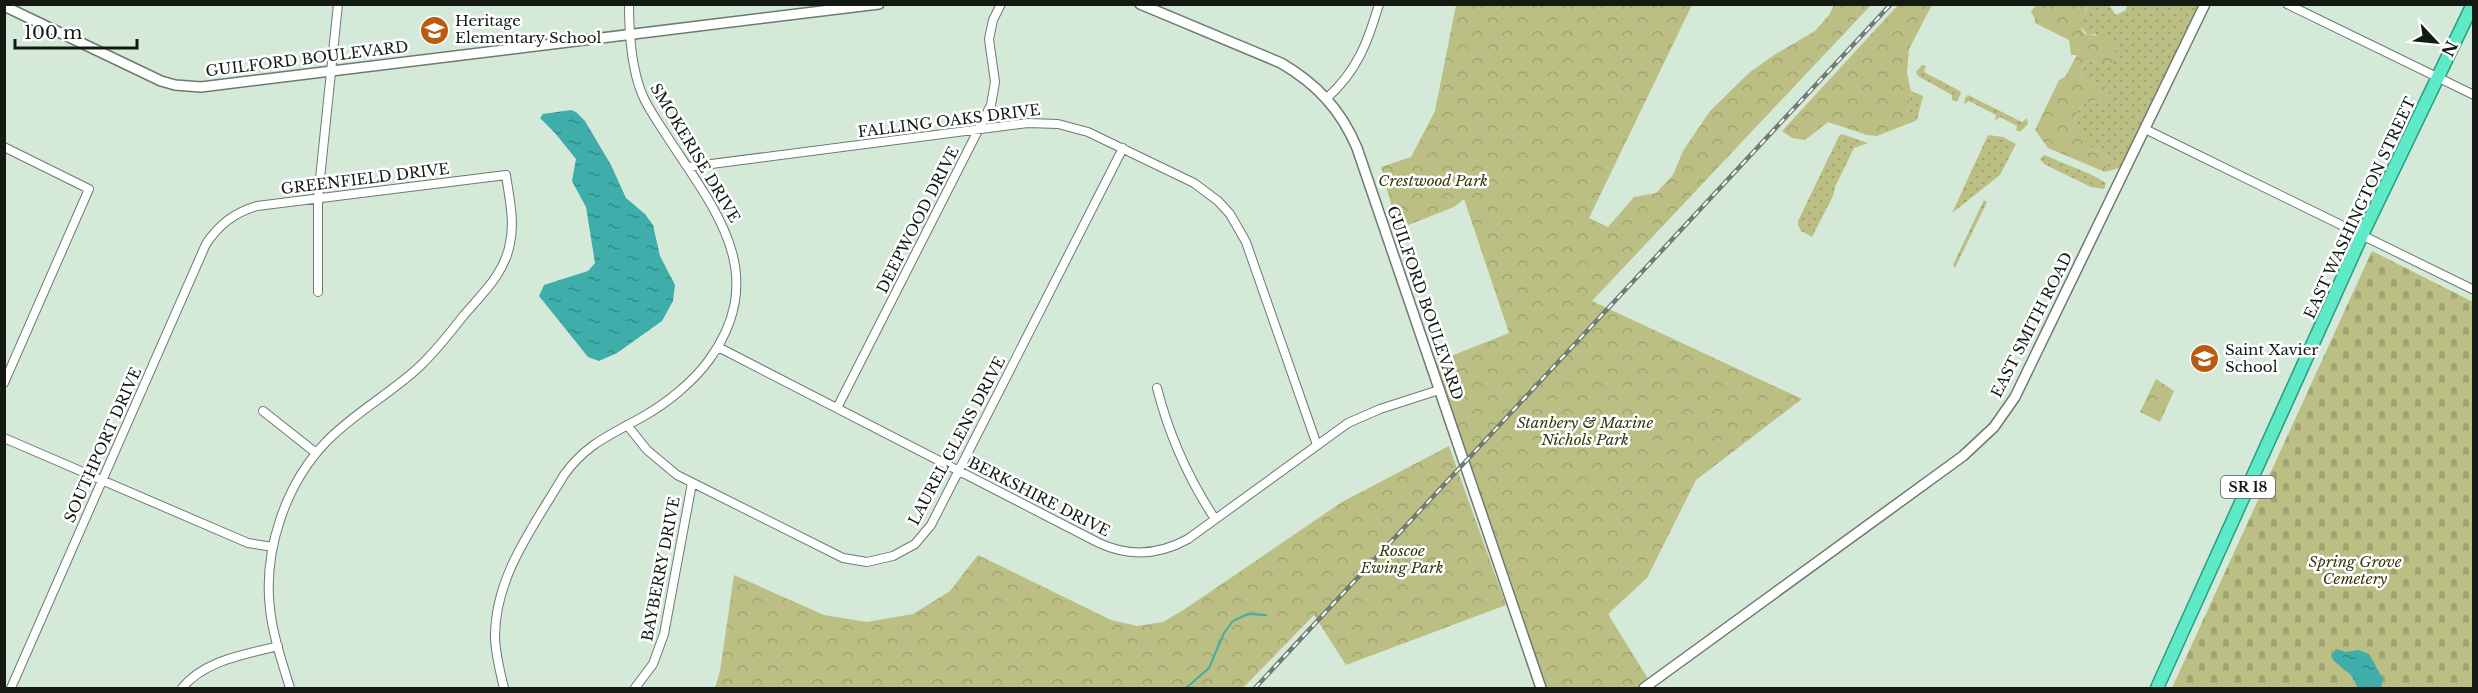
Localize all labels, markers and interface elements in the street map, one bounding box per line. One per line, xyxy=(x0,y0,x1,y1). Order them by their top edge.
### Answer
place label: Heritage Elementary School xyxy=(455,11,602,47)
scale bar xyxy=(15,12,136,50)
north arrow xyxy=(2406,12,2466,72)
school or university icon: Heritage Elementary School xyxy=(418,14,450,46)
text: 100 m xyxy=(24,22,82,44)
street label: GUILFORD BOULEVARD xyxy=(205,37,409,80)
text: N xyxy=(2437,37,2462,60)
street label: SMOKERISE DRIVE xyxy=(646,80,745,226)
street label: EAST WASHINGTON STREET xyxy=(2300,94,2419,322)
street label: FALLING OAKS DRIVE xyxy=(857,100,1041,141)
street label: DEEPWOOD DRIVE xyxy=(872,143,963,296)
street label: GREENFIELD DRIVE xyxy=(280,159,450,198)
park label: Crestwood Park xyxy=(1378,171,1488,190)
street label: GUILFORD BOULEVARD xyxy=(1383,203,1468,402)
street label: EAST SMITH ROAD xyxy=(1987,249,2076,401)
place label: Saint Xavier School xyxy=(2225,340,2319,376)
school or university icon: Saint Xavier School xyxy=(2188,343,2220,375)
street label: LAUREL GLENS DRIVE xyxy=(904,353,1009,528)
street label: SOUTHPORT DRIVE xyxy=(60,364,145,525)
park label: Stanbery & Maxine Nichols Park xyxy=(1517,413,1654,449)
street label: BERKSHIRE DRIVE xyxy=(965,453,1113,541)
road number: SR 18 xyxy=(2221,476,2275,498)
street label: BAYBERRY DRIVE xyxy=(637,495,684,643)
park label: Roscoe Ewing Park xyxy=(1360,541,1443,577)
park label: Spring Grove Cemetery xyxy=(2309,552,2402,588)

